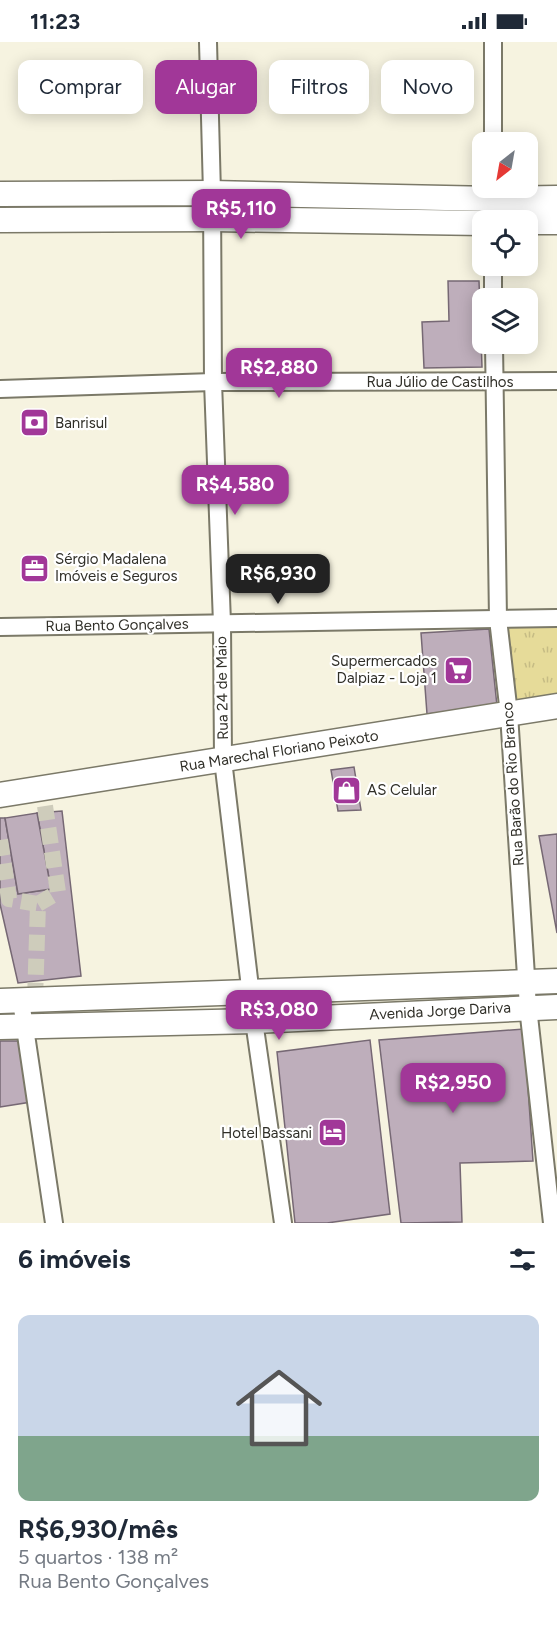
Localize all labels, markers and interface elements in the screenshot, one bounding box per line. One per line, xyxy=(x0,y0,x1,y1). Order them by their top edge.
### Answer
text: 11:23 xyxy=(30,8,80,35)
chip: Comprar xyxy=(18,60,143,114)
chip: Alugar xyxy=(155,60,257,114)
chip: Filtros xyxy=(269,60,369,114)
chip: Novo xyxy=(381,60,474,114)
north arrow xyxy=(472,132,538,198)
map controls xyxy=(472,132,538,354)
pin: R$5,110 xyxy=(186,189,296,240)
text: R$5,110 xyxy=(206,196,276,220)
button: locate xyxy=(472,210,538,276)
button: layers xyxy=(472,288,538,354)
pin: R$2,880 xyxy=(224,348,334,399)
text: R$2,880 xyxy=(240,355,318,379)
street label: Rua Júlio de Castilhos xyxy=(366,373,514,391)
bank icon: Banrisul xyxy=(18,407,50,439)
place label: Banrisul xyxy=(55,414,107,432)
pin: R$4,580 xyxy=(180,465,290,516)
text: R$4,580 xyxy=(196,472,274,496)
place label: Sérgio Madalena Imóveis e Seguros xyxy=(55,550,178,585)
office icon: Sérgio Madalena Imóveis e Seguros xyxy=(18,552,50,584)
pin: R$6,930 xyxy=(223,554,333,605)
text: R$6,930 xyxy=(240,561,316,585)
street label: Rua Bento Gonçalves xyxy=(45,615,189,635)
street label: Rua 24 de Maio xyxy=(212,636,232,740)
place label: Supermercados Dalpiaz - Loja 1 xyxy=(331,652,437,687)
supermarket icon: Supermercados Dalpiaz - Loja 1 xyxy=(442,654,474,686)
street label: Rua Barão do Rio Branco xyxy=(498,701,528,867)
street label: Rua Marechal Floriano Peixoto xyxy=(178,726,380,776)
shop icon: AS Celular xyxy=(330,774,362,806)
place label: AS Celular xyxy=(367,781,437,799)
pin: R$3,080 xyxy=(224,990,334,1041)
text: R$3,080 xyxy=(240,997,318,1021)
street label: Avenida Jorge Dariva xyxy=(369,998,511,1024)
pin: R$2,950 xyxy=(398,1063,508,1114)
text: R$2,950 xyxy=(415,1070,491,1094)
hotel icon: Hotel Bassani xyxy=(317,1117,349,1149)
place label: Hotel Bassani xyxy=(221,1124,312,1142)
text: 6 imóveis xyxy=(18,1243,131,1275)
icon: filters xyxy=(506,1243,539,1276)
icon: home xyxy=(225,1354,333,1462)
text: R$6,930/mês xyxy=(18,1513,178,1545)
text: 5 quartos · 138 m² xyxy=(18,1545,178,1569)
text: Rua Bento Gonçalves xyxy=(18,1569,209,1593)

